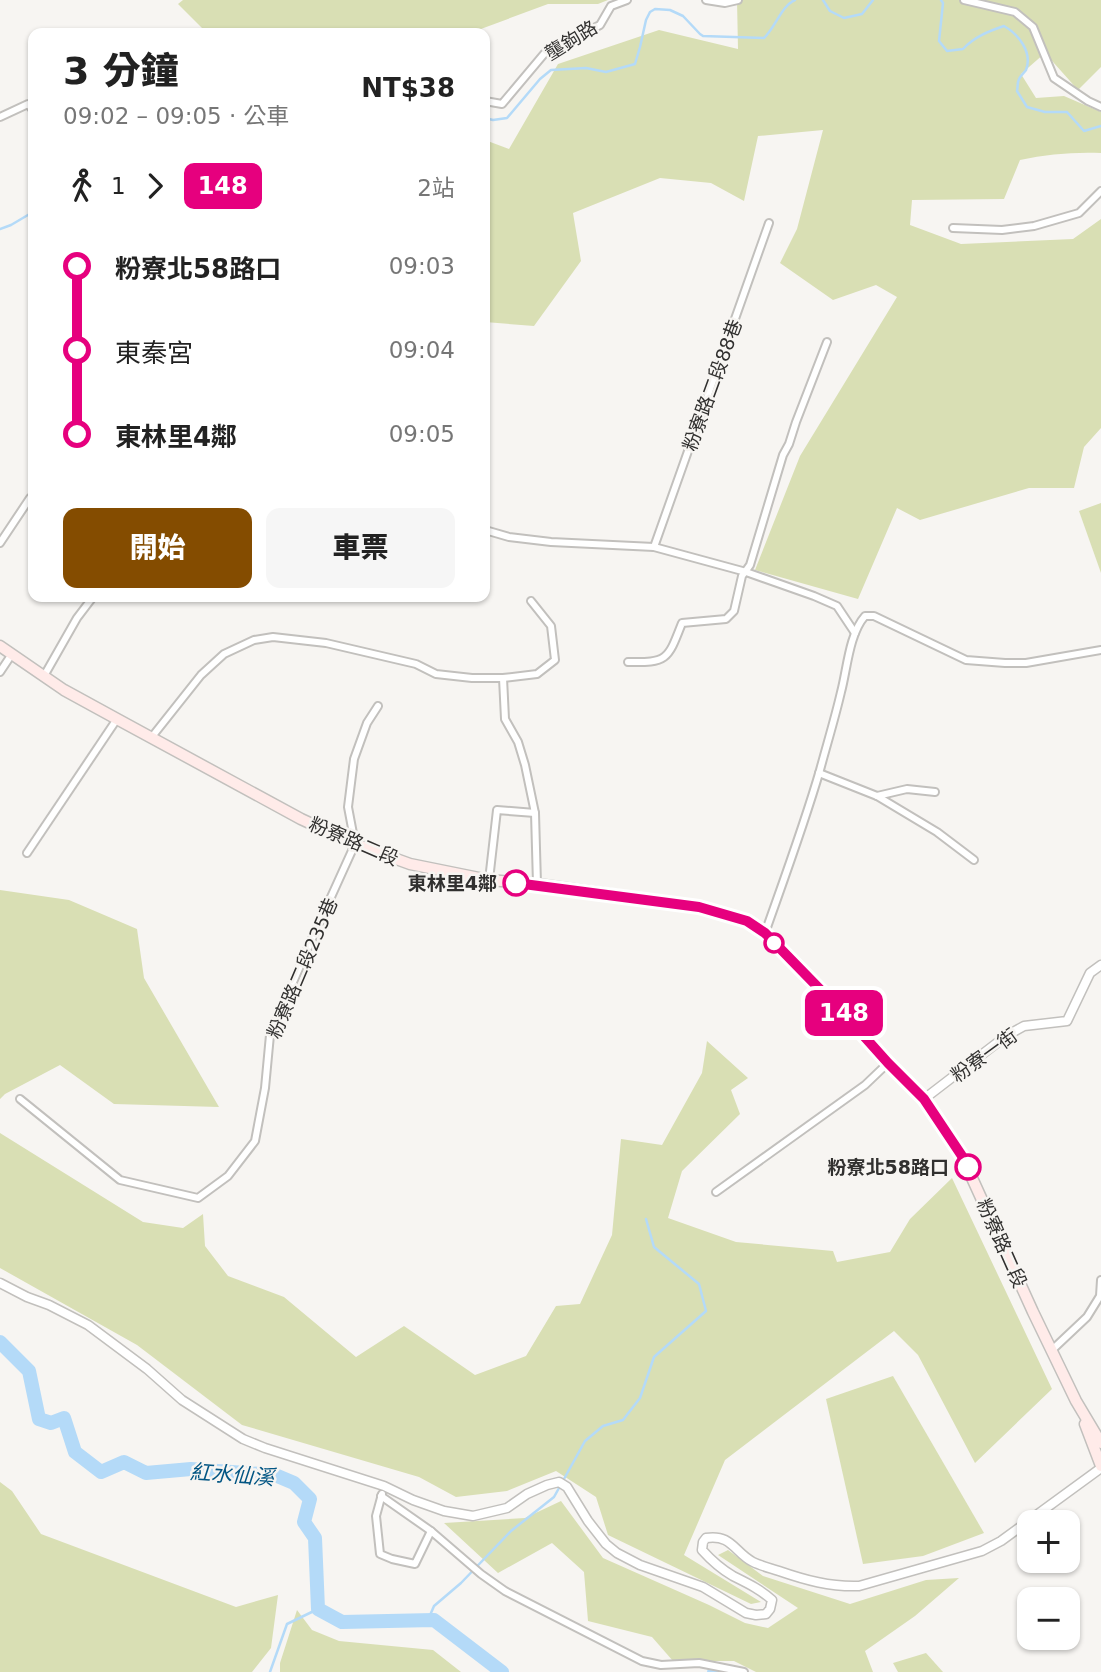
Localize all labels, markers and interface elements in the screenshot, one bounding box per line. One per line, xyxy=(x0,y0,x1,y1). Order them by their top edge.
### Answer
street label: 壟鉤路 xyxy=(541,16,601,64)
text: 3 分鐘 xyxy=(63,49,179,93)
text: NT$38 xyxy=(361,73,455,103)
text: 09:02 – 09:05 · 公車 xyxy=(63,103,290,129)
icon: walk xyxy=(63,167,101,205)
icon: forward xyxy=(136,167,174,205)
text: 148 xyxy=(198,172,248,200)
text: 1 xyxy=(111,173,126,199)
text: 2站 xyxy=(417,175,455,201)
text: 09:03 xyxy=(389,253,455,279)
text: 粉寮北58路口 xyxy=(115,254,281,284)
street label: 粉寮路二段88巷 xyxy=(678,316,746,454)
text: 09:04 xyxy=(389,337,455,363)
text: 東秦宮 xyxy=(115,338,193,368)
text: 09:05 xyxy=(389,421,455,447)
text: 東林里4鄰 xyxy=(115,422,237,452)
button: 開始 xyxy=(63,508,252,588)
button: 車票 xyxy=(266,508,455,588)
street label: 粉寮路二段 xyxy=(306,812,402,870)
marker: 東林里4鄰 xyxy=(503,870,529,896)
place label: 東林里4鄰 xyxy=(408,872,497,894)
street label: 粉寮路二段235巷 xyxy=(263,895,341,1041)
unlabelled marker xyxy=(764,933,784,953)
line badge: 148 xyxy=(804,990,884,1036)
text: 148 xyxy=(819,999,869,1027)
street label: 粉寮一街 xyxy=(947,1024,1021,1086)
marker: 粉寮北58路口 xyxy=(955,1154,981,1180)
place label: 粉寮北58路口 xyxy=(828,1156,949,1178)
street label: 粉寮路二段 xyxy=(973,1195,1031,1291)
water label: 紅水仙溪 xyxy=(189,1460,278,1490)
map controls xyxy=(1017,1510,1080,1650)
button: + xyxy=(1017,1510,1080,1573)
button: − xyxy=(1017,1587,1080,1650)

